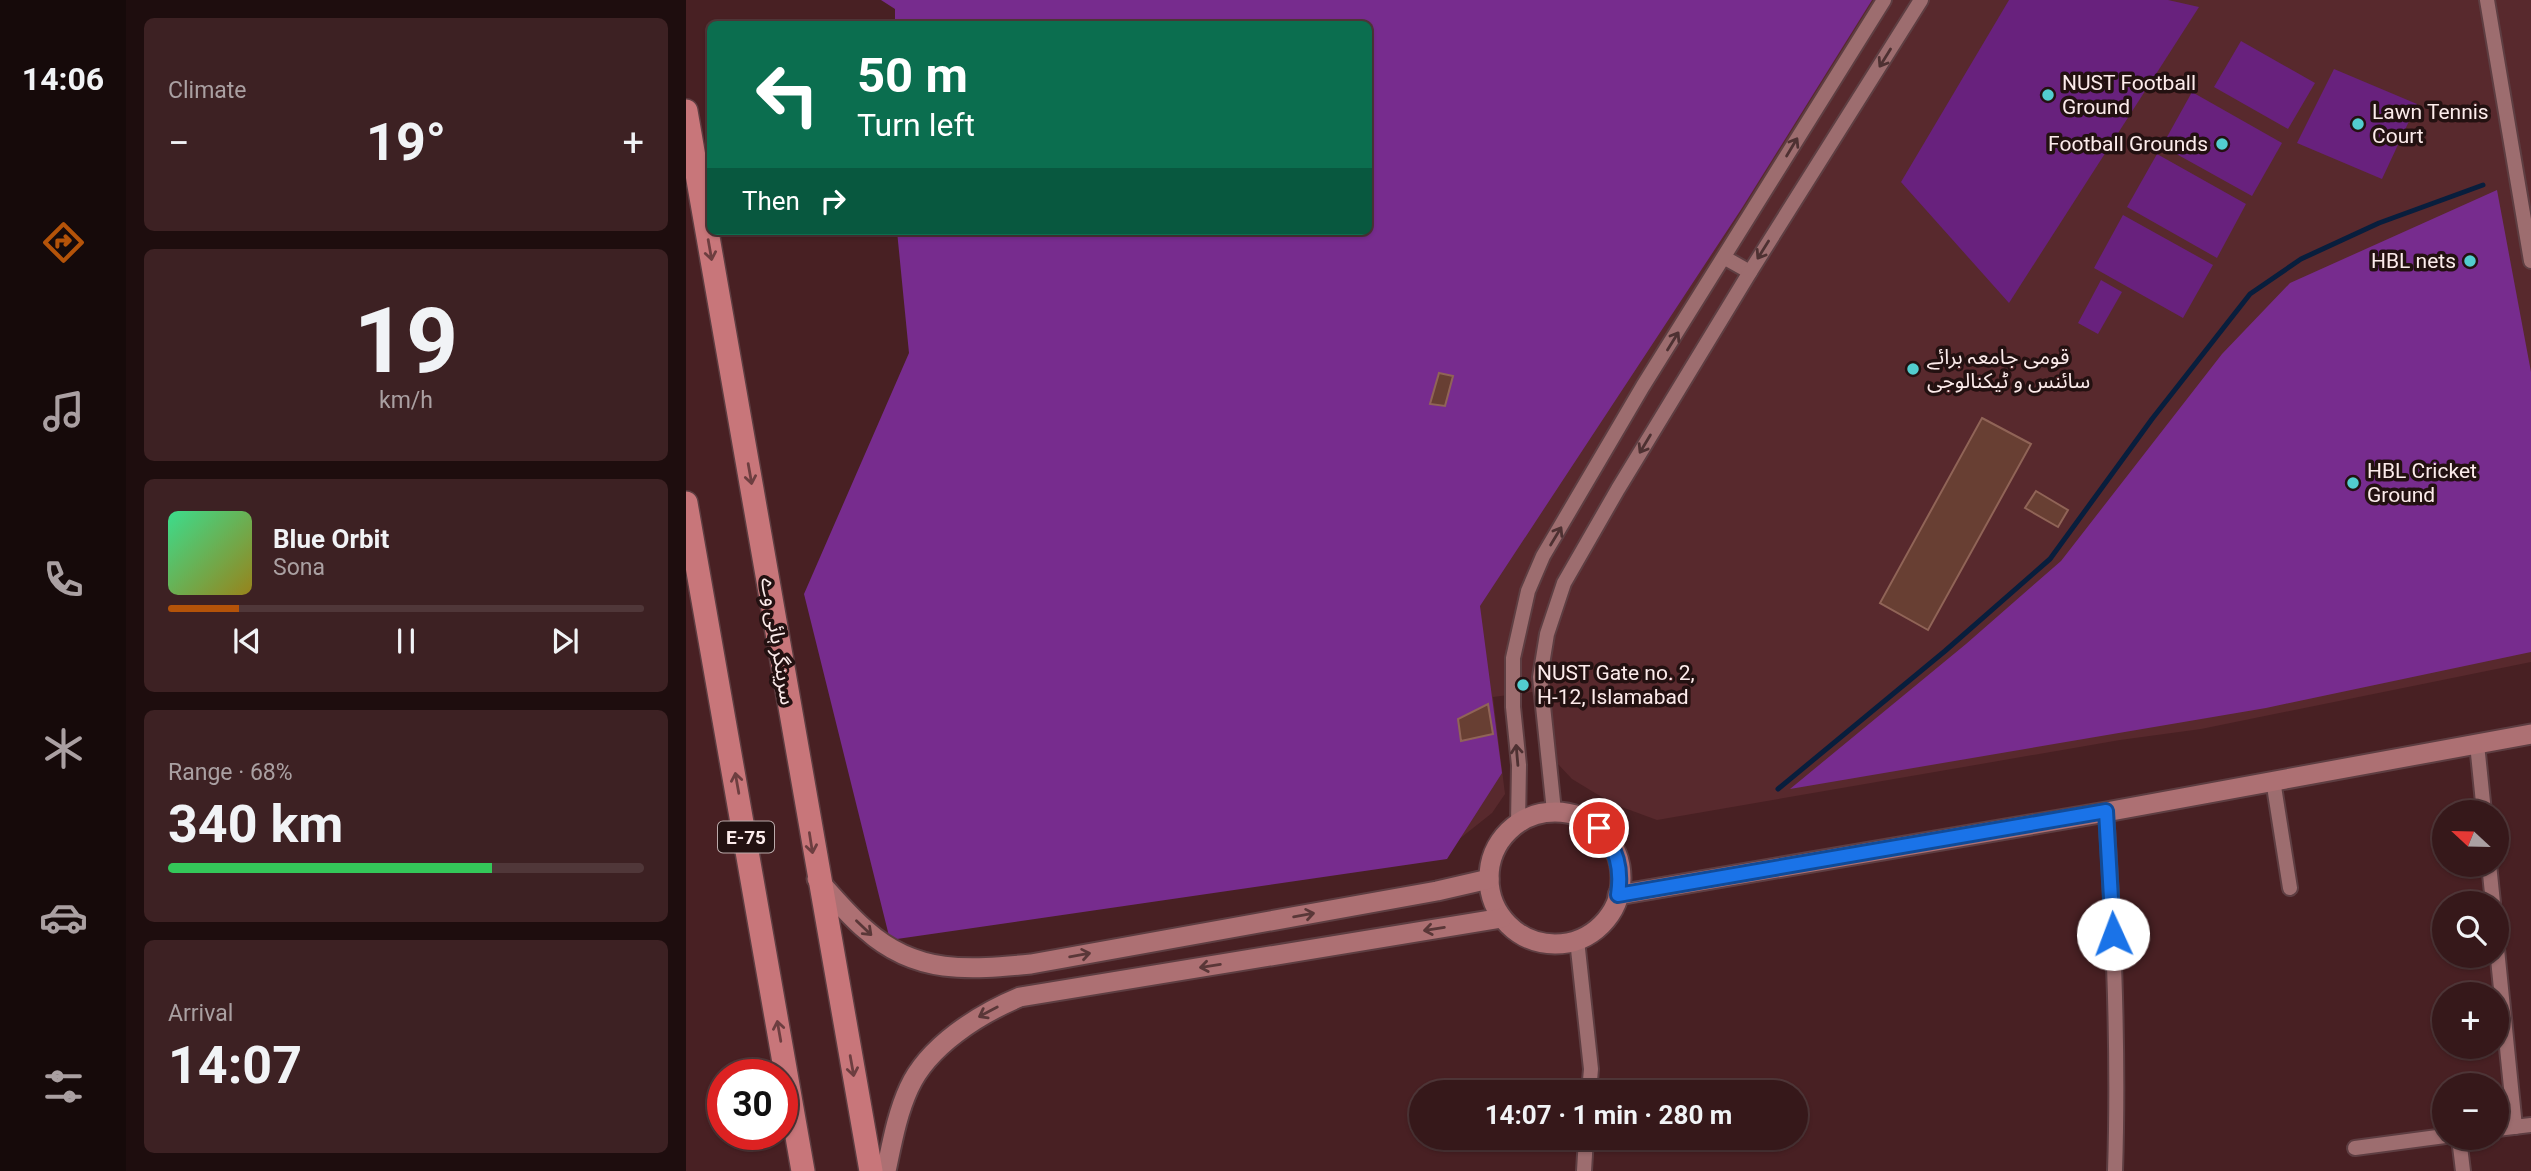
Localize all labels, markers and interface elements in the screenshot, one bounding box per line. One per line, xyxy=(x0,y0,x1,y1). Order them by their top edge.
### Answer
text: 50 m xyxy=(857,47,968,104)
one-way arrow xyxy=(1877,47,1891,67)
icon: left xyxy=(742,49,833,140)
text: 14:06 xyxy=(22,60,104,98)
place label: NUST Football Ground xyxy=(2062,71,2196,119)
text: Climate xyxy=(168,77,247,104)
marker: NUST Football Ground xyxy=(2040,87,2056,103)
place label: Lawn Tennis Court xyxy=(2372,100,2489,148)
text: Turn left xyxy=(857,106,975,144)
text: 19° xyxy=(366,112,446,173)
marker: Lawn Tennis Court xyxy=(2350,116,2366,132)
text: − xyxy=(168,121,190,165)
text: + xyxy=(622,121,644,165)
place label: Football Grounds xyxy=(2048,132,2208,156)
marker: Football Grounds xyxy=(2214,136,2230,152)
one-way arrow xyxy=(1786,138,1800,158)
icon: right xyxy=(814,182,852,220)
text: Then xyxy=(742,186,800,216)
icon: directions xyxy=(39,218,88,267)
one-way arrow xyxy=(704,238,718,261)
one-way arrow xyxy=(1756,240,1771,259)
place label: HBL nets xyxy=(2371,249,2456,273)
marker: HBL nets xyxy=(2462,253,2478,269)
text: 19 xyxy=(354,288,458,394)
one-way arrow xyxy=(1666,332,1681,351)
place label: قومی جامعہ برائے سائنس و ٹیکنالوجی xyxy=(1927,345,2090,393)
marker: قومی جامعہ برائے سائنس و ٹیکنالوجی xyxy=(1905,361,1921,377)
icon: music xyxy=(39,387,88,436)
text: km/h xyxy=(379,387,433,414)
one-way arrow xyxy=(1638,434,1652,454)
place label: HBL Cricket Ground xyxy=(2367,459,2477,507)
one-way arrow xyxy=(743,462,757,485)
marker: HBL Cricket Ground xyxy=(2345,475,2361,491)
text: Blue Orbit xyxy=(273,524,389,554)
one-way arrow xyxy=(1549,526,1563,546)
text: Sona xyxy=(273,554,325,581)
icon: phone xyxy=(39,555,88,604)
street label: سرینگر ہائی وے xyxy=(756,575,800,707)
icon: previous xyxy=(228,622,266,660)
icon: pause xyxy=(387,622,425,660)
icon: next xyxy=(546,622,584,660)
place label: NUST Gate no. 2, H-12, Islamabad xyxy=(1537,661,1695,709)
marker: NUST Gate no. 2, H-12, Islamabad xyxy=(1515,677,1531,693)
icon: climate xyxy=(39,724,88,773)
one-way arrow xyxy=(1511,744,1524,767)
text: Range · 68% xyxy=(168,759,293,786)
one-way arrow xyxy=(729,772,743,795)
text: 340 km xyxy=(168,794,343,855)
pin xyxy=(1569,798,1629,858)
north arrow xyxy=(2432,800,2510,877)
map controls xyxy=(2432,800,2509,1150)
icon: arrive xyxy=(1580,809,1618,847)
road number: E-75 xyxy=(718,822,774,852)
one-way arrow xyxy=(805,831,818,853)
button: search xyxy=(2432,891,2509,968)
icon: car xyxy=(39,893,88,942)
position arrow xyxy=(2076,897,2150,971)
one-way arrow xyxy=(1292,908,1314,921)
one-way arrow xyxy=(855,920,872,937)
one-way arrow xyxy=(1423,923,1446,936)
one-way arrow xyxy=(1068,948,1091,962)
one-way arrow xyxy=(1199,960,1222,973)
button: + xyxy=(2432,982,2509,1059)
text: Arrival xyxy=(168,1000,233,1027)
one-way arrow xyxy=(978,1005,999,1019)
one-way arrow xyxy=(772,1020,785,1043)
text: 14:07 xyxy=(168,1035,302,1096)
one-way arrow xyxy=(845,1054,859,1077)
speed limit sign: 30 xyxy=(707,1059,798,1150)
icon: filters xyxy=(39,1062,88,1111)
button: − xyxy=(2432,1073,2509,1150)
text: 14:07 · 1 min · 280 m xyxy=(1485,1100,1732,1130)

